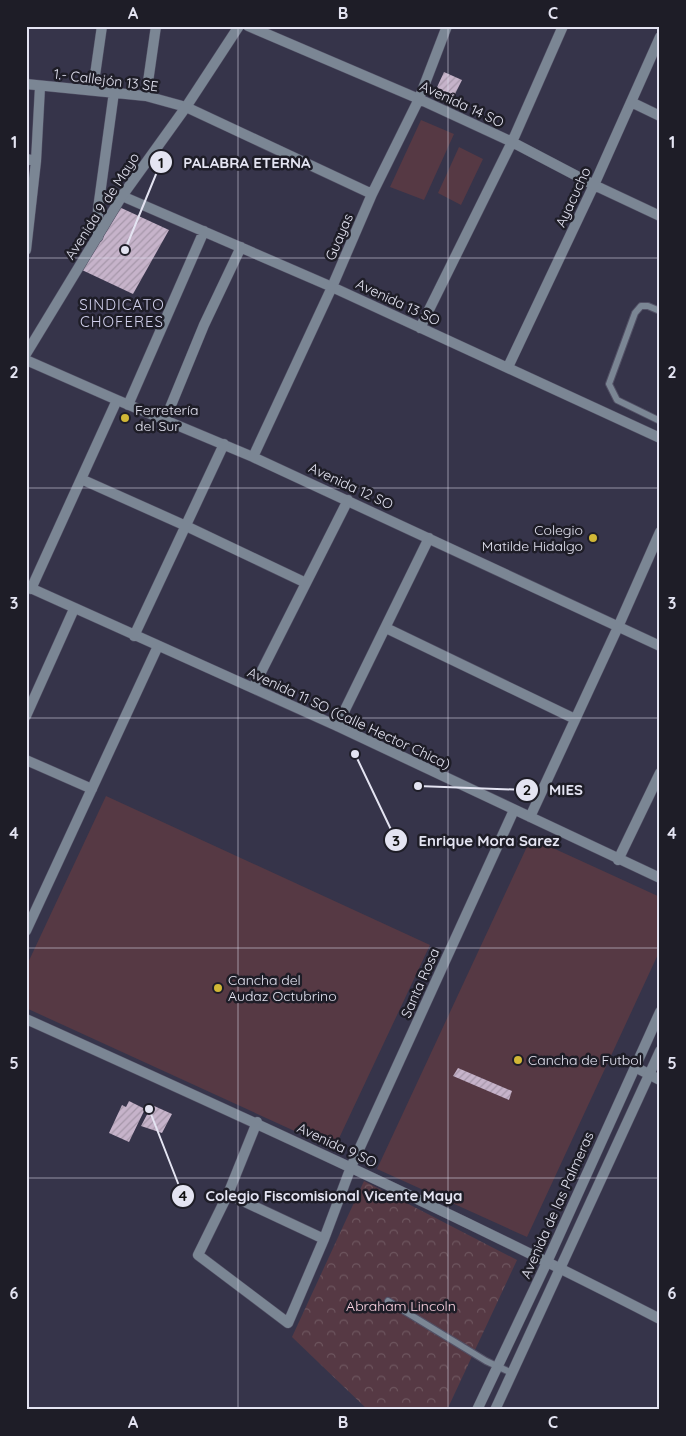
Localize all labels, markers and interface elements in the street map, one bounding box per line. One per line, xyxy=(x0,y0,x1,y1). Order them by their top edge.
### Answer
text: A xyxy=(128,3,139,23)
text: B xyxy=(338,3,348,23)
text: C xyxy=(548,3,558,23)
street label: 1.- Callejón 13 SE xyxy=(53,65,159,95)
street label: Avenida 14 SO xyxy=(417,77,507,131)
text: 1 xyxy=(11,132,17,152)
text: 1 xyxy=(669,132,675,152)
callout: PALABRA ETERNA xyxy=(149,147,321,177)
street label: Avenida 9 de Mayo xyxy=(61,149,143,263)
text: 1 xyxy=(158,153,164,172)
text: PALABRA ETERNA xyxy=(183,153,311,172)
street label: Ayacucho xyxy=(551,164,595,230)
street label: Guayas xyxy=(321,211,357,263)
street label: Avenida 13 SO xyxy=(353,275,443,329)
district label: SINDICATO CHOFERES xyxy=(79,295,165,331)
text: 2 xyxy=(9,362,19,382)
text: 2 xyxy=(667,362,677,382)
place label: Ferretería del Sur xyxy=(135,401,198,435)
marker: Ferretería del Sur xyxy=(119,412,131,424)
street label: Avenida 12 SO xyxy=(306,459,396,514)
place label: Colegio Matilde Hidalgo xyxy=(482,521,583,555)
marker: Colegio Matilde Hidalgo xyxy=(587,532,599,544)
text: 3 xyxy=(10,593,18,613)
text: 3 xyxy=(668,593,676,613)
street label: Avenida 11 SO (Calle Hector Chica) xyxy=(245,663,453,773)
callout: MIES xyxy=(514,775,593,805)
text: 2 xyxy=(523,780,531,799)
text: MIES xyxy=(549,780,583,799)
text: 4 xyxy=(9,823,19,843)
text: 4 xyxy=(667,823,677,843)
callout: Enrique Mora Sarez xyxy=(384,825,570,855)
text: 3 xyxy=(392,831,400,850)
text: Enrique Mora Sarez xyxy=(418,831,560,850)
street label: Santa Rosa xyxy=(397,945,443,1021)
place label: Cancha del Audaz Octubrino xyxy=(228,971,337,1005)
marker: Cancha del Audaz Octubrino xyxy=(212,982,224,994)
place label: Cancha de Futbol xyxy=(528,1051,642,1069)
text: 5 xyxy=(9,1053,19,1073)
text: 5 xyxy=(667,1053,677,1073)
marker: Cancha de Futbol xyxy=(512,1054,524,1066)
street label: Avenida 9 SO xyxy=(294,1119,380,1171)
street label: Avenida de las Palmeras xyxy=(516,1129,598,1281)
callout: Colegio Fiscomisional Vicente Maya xyxy=(170,1181,472,1211)
text: 4 xyxy=(179,1186,188,1205)
text: Colegio Fiscomisional Vicente Maya xyxy=(206,1186,462,1205)
text: 6 xyxy=(10,1283,19,1303)
text: 6 xyxy=(668,1283,677,1303)
park label: Abraham Lincoln xyxy=(346,1297,456,1315)
text: A xyxy=(128,1412,139,1432)
text: B xyxy=(338,1412,348,1432)
text: C xyxy=(548,1412,558,1432)

